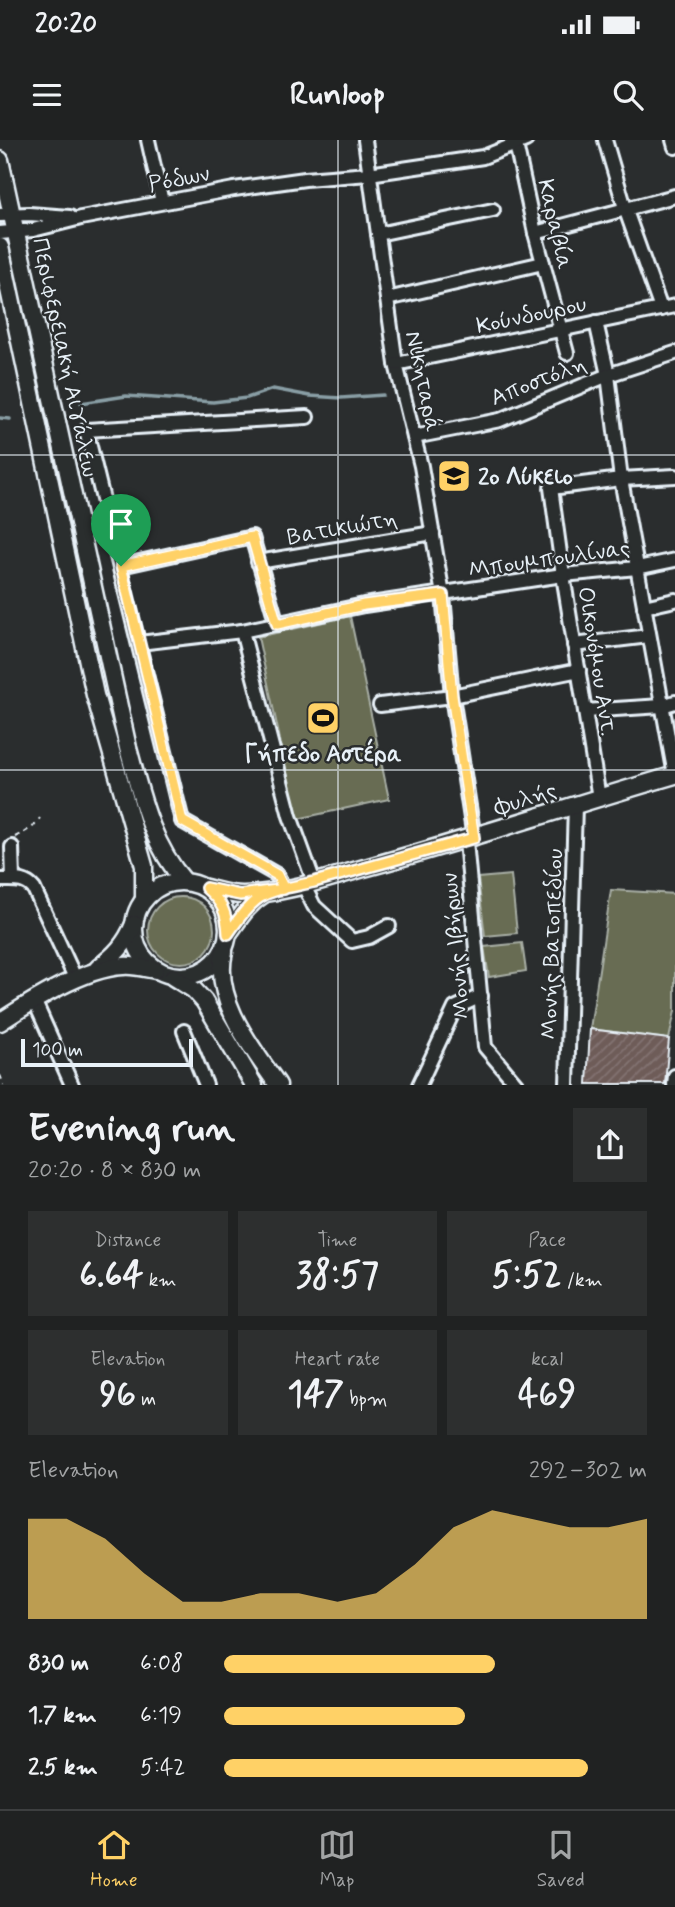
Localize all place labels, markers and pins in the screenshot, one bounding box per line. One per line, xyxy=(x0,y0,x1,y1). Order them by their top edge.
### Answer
school or university icon: 2ο Λύκειο xyxy=(435,457,473,495)
place label: 2ο Λύκειο xyxy=(478,463,573,493)
pin xyxy=(91,494,151,566)
sports icon: Γήπεδο Αστέρα xyxy=(304,699,342,737)
place label: Γήπεδο Αστέρα xyxy=(244,738,402,770)

